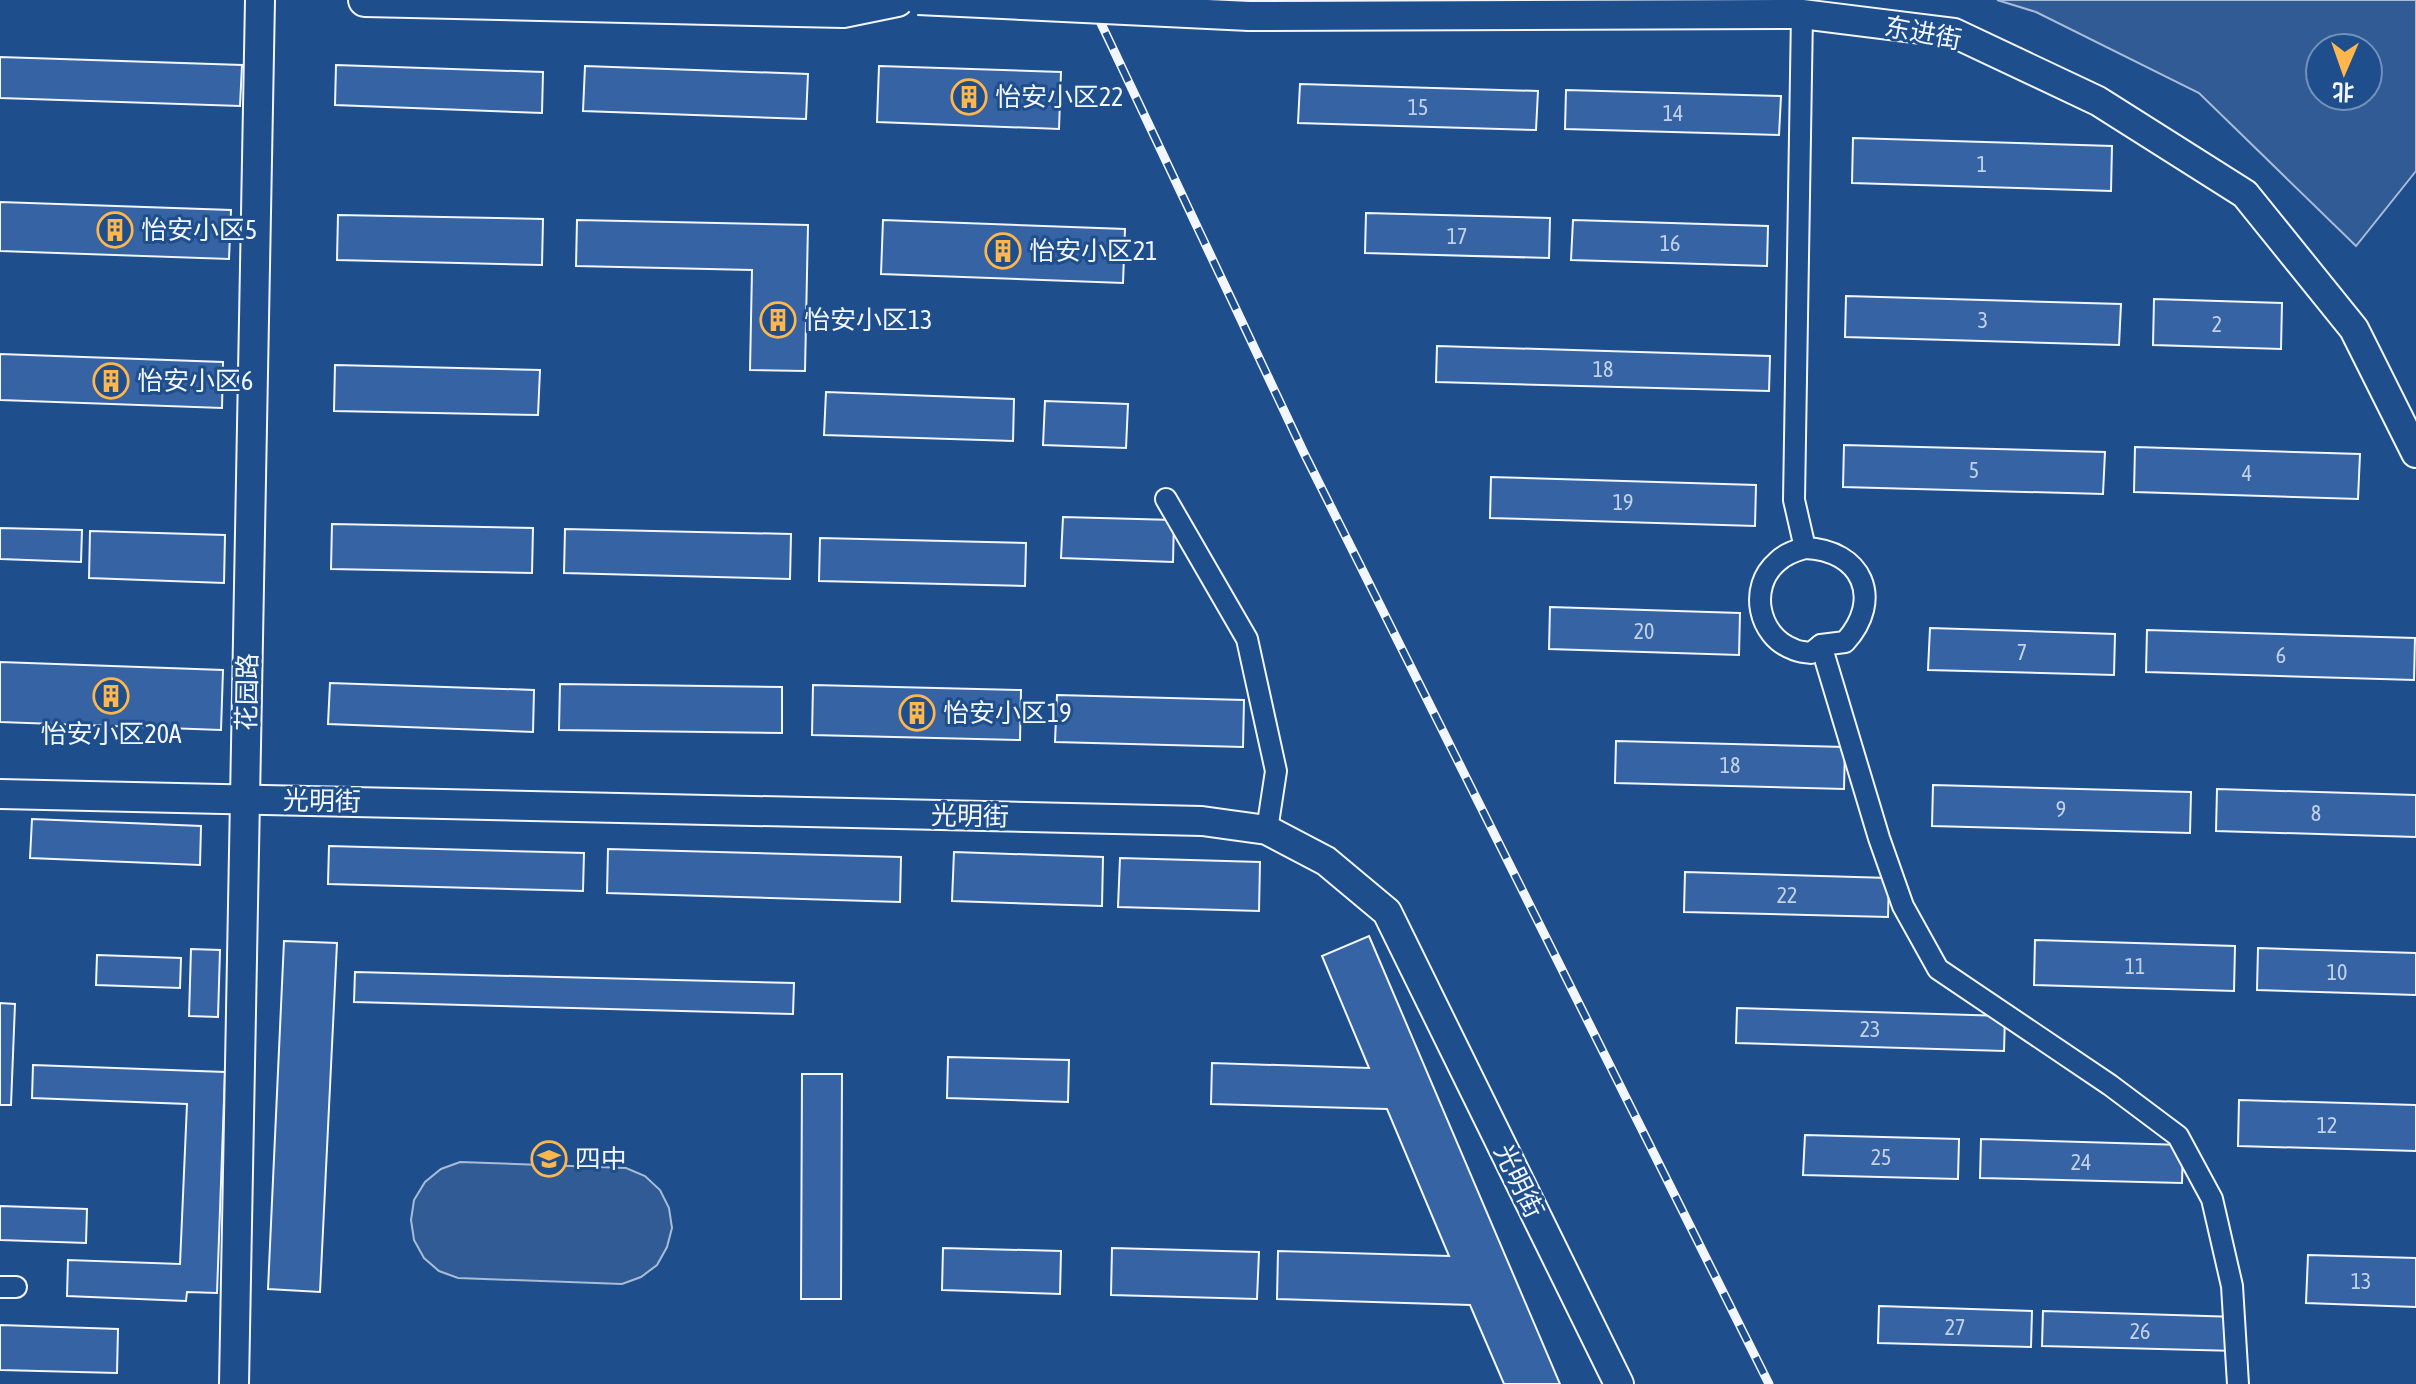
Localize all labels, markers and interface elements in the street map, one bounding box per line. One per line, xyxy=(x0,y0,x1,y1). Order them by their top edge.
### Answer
street label: 东进街 xyxy=(1882,11,1964,55)
north arrow xyxy=(2304,32,2384,112)
building icon: 怡安小区22 xyxy=(950,78,988,116)
text: 北 xyxy=(2332,79,2355,105)
place label: 怡安小区22 xyxy=(995,82,1123,112)
house number: 15 xyxy=(1408,94,1428,120)
house number: 14 xyxy=(1663,100,1683,126)
house number: 1 xyxy=(1977,151,1987,177)
building icon: 怡安小区5 xyxy=(96,211,134,249)
place label: 怡安小区5 xyxy=(141,215,257,245)
house number: 17 xyxy=(1447,223,1467,249)
house number: 16 xyxy=(1660,230,1680,256)
building icon: 怡安小区21 xyxy=(984,232,1022,270)
place label: 怡安小区21 xyxy=(1029,236,1157,266)
building icon: 怡安小区13 xyxy=(759,301,797,339)
place label: 怡安小区13 xyxy=(804,305,932,335)
house number: 3 xyxy=(1978,307,1988,333)
house number: 2 xyxy=(2212,311,2222,337)
house number: 18 xyxy=(1593,356,1613,382)
building icon: 怡安小区6 xyxy=(92,362,130,400)
place label: 怡安小区6 xyxy=(137,366,253,396)
house number: 5 xyxy=(1969,457,1979,483)
house number: 4 xyxy=(2242,460,2252,486)
house number: 19 xyxy=(1613,489,1633,515)
house number: 20 xyxy=(1634,618,1654,644)
house number: 7 xyxy=(2017,639,2027,665)
house number: 6 xyxy=(2276,642,2286,668)
street label: 花园路 xyxy=(231,653,263,731)
building icon: 怡安小区20A xyxy=(92,677,130,715)
building icon: 怡安小区19 xyxy=(898,694,936,732)
place label: 怡安小区19 xyxy=(943,698,1071,728)
place label: 怡安小区20A xyxy=(40,719,182,749)
house number: 18 xyxy=(1720,752,1740,778)
street label: 光明街 xyxy=(283,785,361,817)
house number: 9 xyxy=(2056,796,2066,822)
street label: 光明街 xyxy=(931,800,1009,832)
house number: 8 xyxy=(2311,800,2321,826)
house number: 22 xyxy=(1777,882,1797,908)
house number: 11 xyxy=(2125,953,2145,979)
house number: 10 xyxy=(2327,959,2347,985)
house number: 23 xyxy=(1860,1016,1880,1042)
house number: 12 xyxy=(2317,1112,2337,1138)
street label: 光明街 xyxy=(1488,1139,1550,1223)
school or university icon: 四中 xyxy=(530,1140,568,1178)
place label: 四中 xyxy=(575,1144,627,1174)
house number: 25 xyxy=(1871,1144,1891,1170)
house number: 24 xyxy=(2071,1149,2091,1175)
house number: 13 xyxy=(2351,1268,2371,1294)
house number: 27 xyxy=(1945,1314,1965,1340)
house number: 26 xyxy=(2130,1318,2150,1344)

